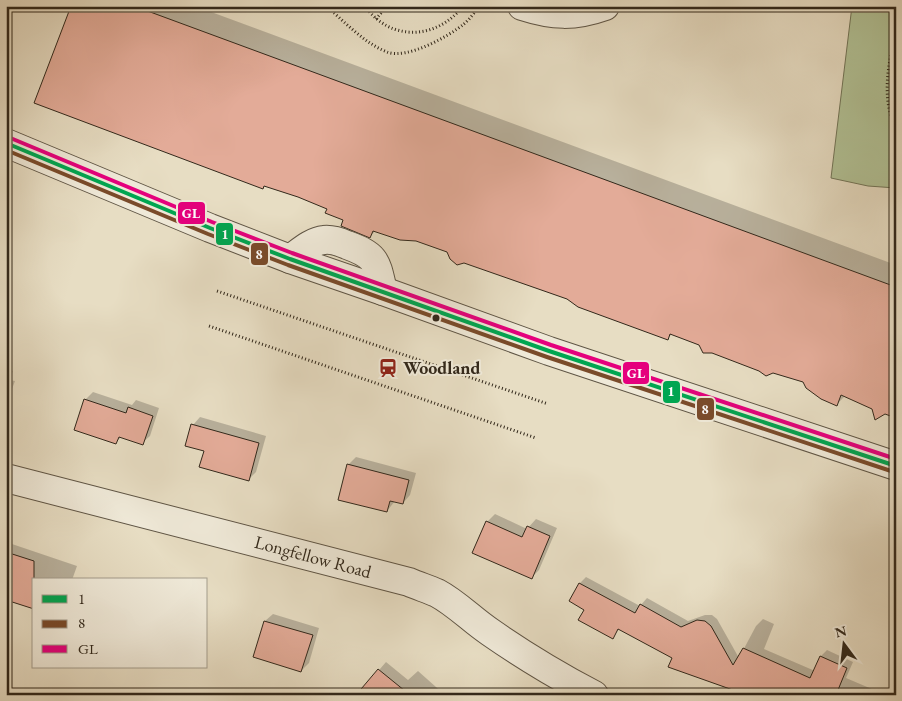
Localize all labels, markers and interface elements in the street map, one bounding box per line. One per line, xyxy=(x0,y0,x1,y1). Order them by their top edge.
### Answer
line badge: GL xyxy=(177,201,206,225)
text: GL xyxy=(182,204,201,222)
line badge: 1 xyxy=(215,222,234,246)
text: 1 xyxy=(221,225,229,243)
line badge: 8 xyxy=(250,242,269,266)
text: 8 xyxy=(255,245,263,263)
unlabelled marker xyxy=(431,313,441,323)
place label: Woodland xyxy=(403,356,481,379)
station icon: Woodland xyxy=(377,357,399,379)
line badge: GL xyxy=(622,361,650,385)
text: GL xyxy=(627,364,646,382)
line badge: 1 xyxy=(662,380,681,404)
text: 1 xyxy=(667,382,675,400)
line badge: 8 xyxy=(696,397,715,421)
text: 8 xyxy=(701,400,709,418)
street label: Longfellow Road xyxy=(252,530,375,583)
legend xyxy=(32,578,208,668)
text: 1 xyxy=(78,589,85,608)
text: 8 xyxy=(78,613,85,632)
north arrow xyxy=(820,618,870,668)
text: N xyxy=(833,621,849,642)
text: GL xyxy=(78,639,98,658)

